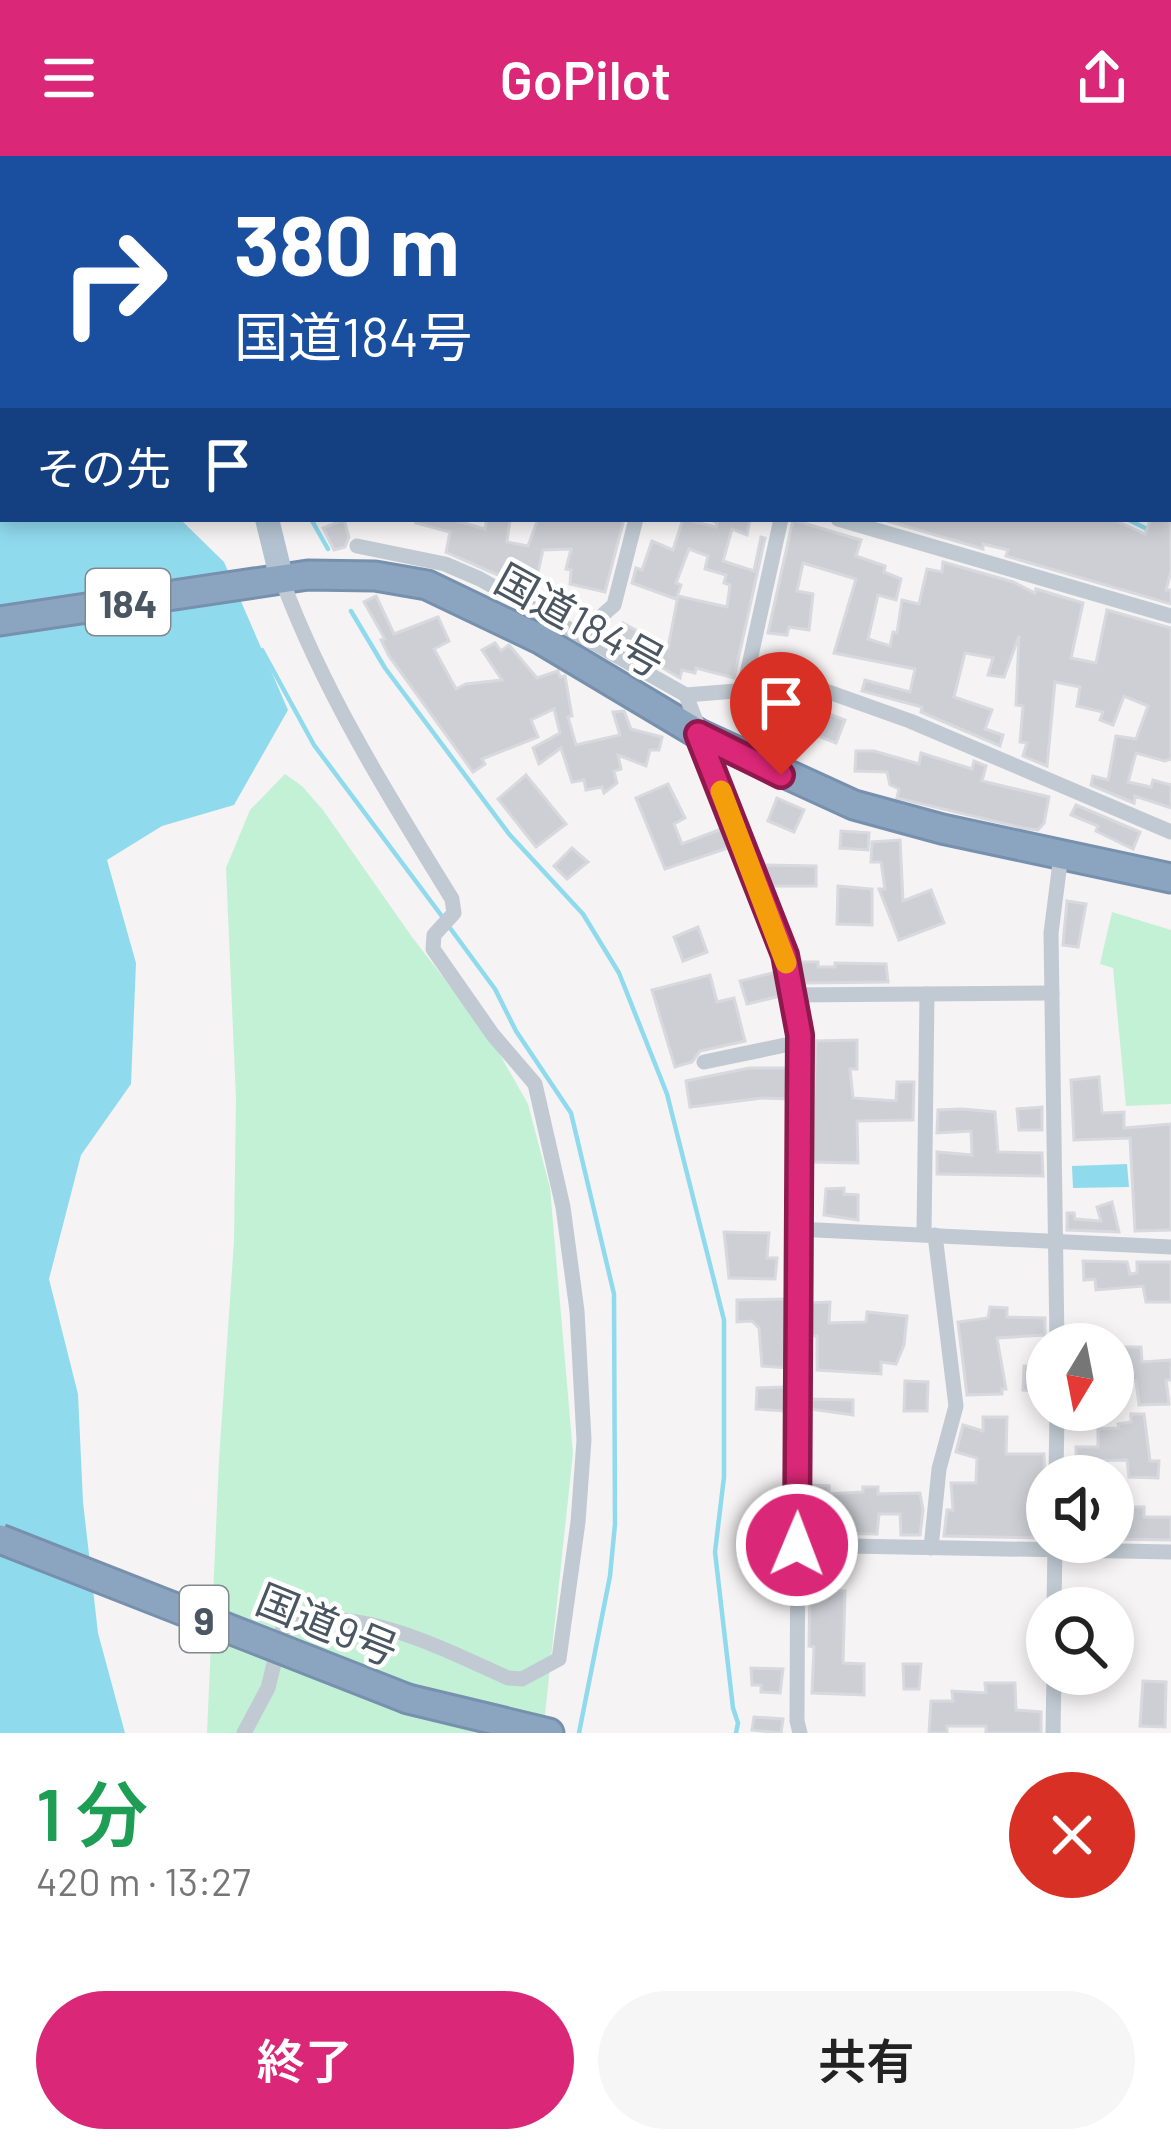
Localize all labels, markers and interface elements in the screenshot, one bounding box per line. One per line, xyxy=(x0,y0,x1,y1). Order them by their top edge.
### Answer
icon: menu xyxy=(36,45,102,111)
icon: share xyxy=(1069,45,1135,111)
text: GoPilot xyxy=(500,46,671,111)
text: 380 m xyxy=(234,192,460,293)
icon: right xyxy=(36,204,192,360)
text: 国道184号 xyxy=(234,303,473,368)
icon: arrive xyxy=(195,432,261,498)
text: その先 xyxy=(36,440,171,494)
street label: 国道184号 xyxy=(488,552,674,686)
road number: 184 xyxy=(86,569,170,635)
pin xyxy=(730,652,832,775)
icon: arrive xyxy=(748,670,814,736)
north arrow xyxy=(1026,1323,1134,1431)
map controls xyxy=(1026,1323,1134,1695)
button: sound xyxy=(1026,1455,1134,1563)
position arrow xyxy=(734,1482,860,1608)
street label: 国道9号 xyxy=(250,1572,406,1674)
road number: 9 xyxy=(180,1586,228,1652)
button: search xyxy=(1026,1587,1134,1695)
text: 1 分 xyxy=(36,1769,148,1855)
button: close xyxy=(1009,1772,1135,1898)
text: 420 m · 13:27 xyxy=(36,1857,251,1904)
button: 終了 xyxy=(36,1991,574,2129)
button: 共有 xyxy=(598,1991,1135,2129)

